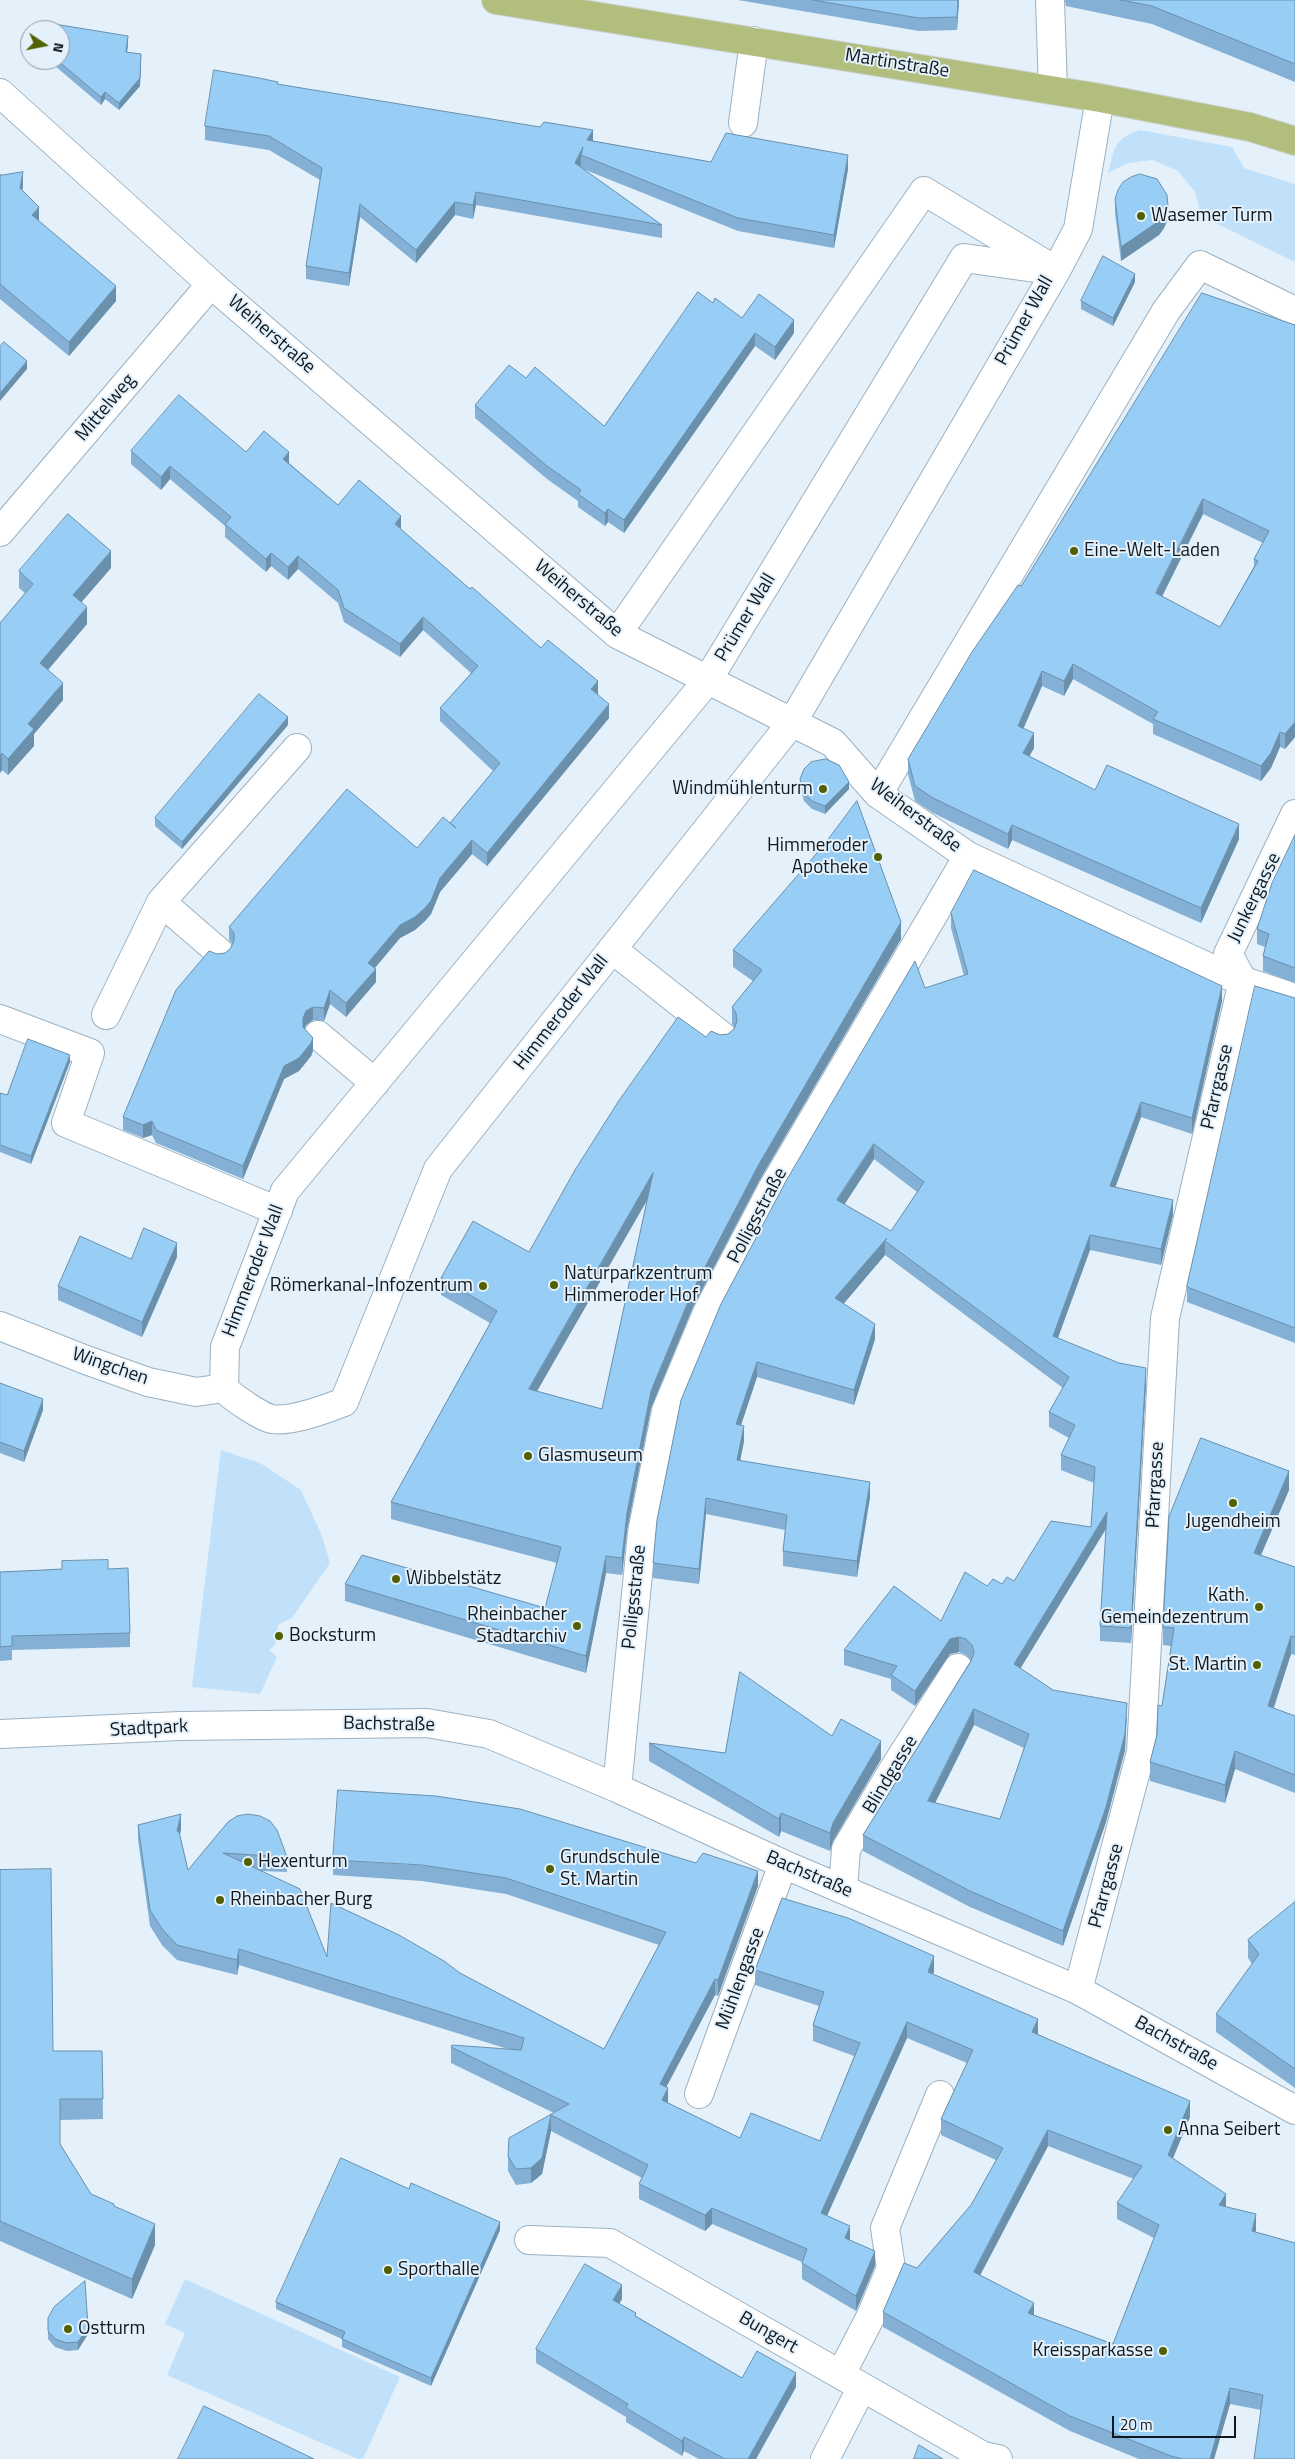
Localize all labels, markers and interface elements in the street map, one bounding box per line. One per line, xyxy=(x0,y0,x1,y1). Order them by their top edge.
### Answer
north arrow xyxy=(20,20,70,70)
text: N xyxy=(48,41,70,55)
street label: Martinstraße xyxy=(843,45,951,83)
place label: Wasemer Turm xyxy=(1151,205,1273,227)
marker: Wasemer Turm xyxy=(1135,210,1147,222)
street label: Prümer Wall xyxy=(991,272,1059,370)
street label: Weiherstraße xyxy=(223,291,319,379)
street label: Mittelweg xyxy=(71,370,141,446)
place label: Eine-Welt-Laden xyxy=(1084,540,1220,562)
marker: Eine-Welt-Laden xyxy=(1068,545,1080,557)
street label: Weiherstraße xyxy=(529,555,627,643)
street label: Prümer Wall xyxy=(711,570,781,666)
street label: Weiherstraße xyxy=(865,774,965,858)
place label: Windmühlenturm xyxy=(672,778,813,800)
marker: Windmühlenturm xyxy=(817,783,829,795)
place label: Himmeroder Apotheke xyxy=(767,835,868,879)
street label: Junkergasse xyxy=(1223,849,1287,947)
marker: Himmeroder Apotheke xyxy=(872,851,884,863)
street label: Himmeroder Wall xyxy=(510,951,614,1075)
street label: Pfarrgasse xyxy=(1197,1042,1239,1132)
street label: Polligsstraße xyxy=(723,1164,793,1268)
street label: Himmeroder Wall xyxy=(218,1202,290,1340)
place label: Naturparkzentrum Himmeroder Hof xyxy=(564,1263,712,1307)
place label: Römerkanal-Infozentrum xyxy=(270,1275,473,1297)
marker: Naturparkzentrum Himmeroder Hof xyxy=(548,1279,560,1291)
marker: Römerkanal-Infozentrum xyxy=(477,1280,489,1292)
street label: Wingchen xyxy=(69,1343,151,1391)
street label: Pfarrgasse xyxy=(1142,1441,1170,1529)
place label: Glasmuseum xyxy=(538,1445,643,1467)
marker: Glasmuseum xyxy=(522,1450,534,1462)
marker: Jugendheim xyxy=(1227,1497,1239,1509)
place label: Jugendheim xyxy=(1185,1511,1281,1533)
street label: Polligsstraße xyxy=(618,1544,652,1650)
place label: Wibbelstätz xyxy=(406,1568,501,1590)
marker: Wibbelstätz xyxy=(390,1573,402,1585)
place label: Kath. Gemeindezentrum xyxy=(1101,1585,1249,1629)
marker: Kath. Gemeindezentrum xyxy=(1253,1601,1265,1613)
place label: Rheinbacher Stadtarchiv xyxy=(467,1604,567,1648)
marker: Rheinbacher Stadtarchiv xyxy=(571,1620,583,1632)
place label: Bocksturm xyxy=(289,1625,376,1647)
marker: Bocksturm xyxy=(273,1630,285,1642)
place label: St. Martin xyxy=(1169,1654,1247,1676)
marker: St. Martin xyxy=(1251,1659,1263,1671)
street label: Bachstraße xyxy=(343,1713,435,1737)
street label: Stadtpark xyxy=(109,1716,189,1742)
street label: Blindgasse xyxy=(859,1732,923,1818)
street label: Pfarrgasse xyxy=(1085,1841,1129,1931)
place label: Grundschule St. Martin xyxy=(560,1847,660,1891)
street label: Bachstraße xyxy=(762,1847,856,1903)
place label: Hexenturm xyxy=(258,1851,348,1873)
marker: Hexenturm xyxy=(242,1856,254,1868)
marker: Grundschule St. Martin xyxy=(544,1863,556,1875)
place label: Rheinbacher Burg xyxy=(230,1889,372,1911)
marker: Rheinbacher Burg xyxy=(214,1894,226,1906)
street label: Mühlengasse xyxy=(712,1925,770,2033)
street label: Bachstraße xyxy=(1130,2012,1222,2076)
place label: Anna Seibert xyxy=(1178,2119,1280,2141)
marker: Anna Seibert xyxy=(1162,2124,1174,2136)
place label: Sporthalle xyxy=(398,2259,480,2281)
marker: Sporthalle xyxy=(382,2264,394,2276)
street label: Bungert xyxy=(734,2307,802,2359)
place label: Ostturm xyxy=(78,2318,145,2340)
marker: Ostturm xyxy=(62,2323,74,2335)
place label: Kreissparkasse xyxy=(1033,2340,1153,2362)
marker: Kreissparkasse xyxy=(1157,2345,1169,2357)
scale bar xyxy=(1115,2406,1239,2438)
text: 20 m xyxy=(1120,2413,1153,2436)

